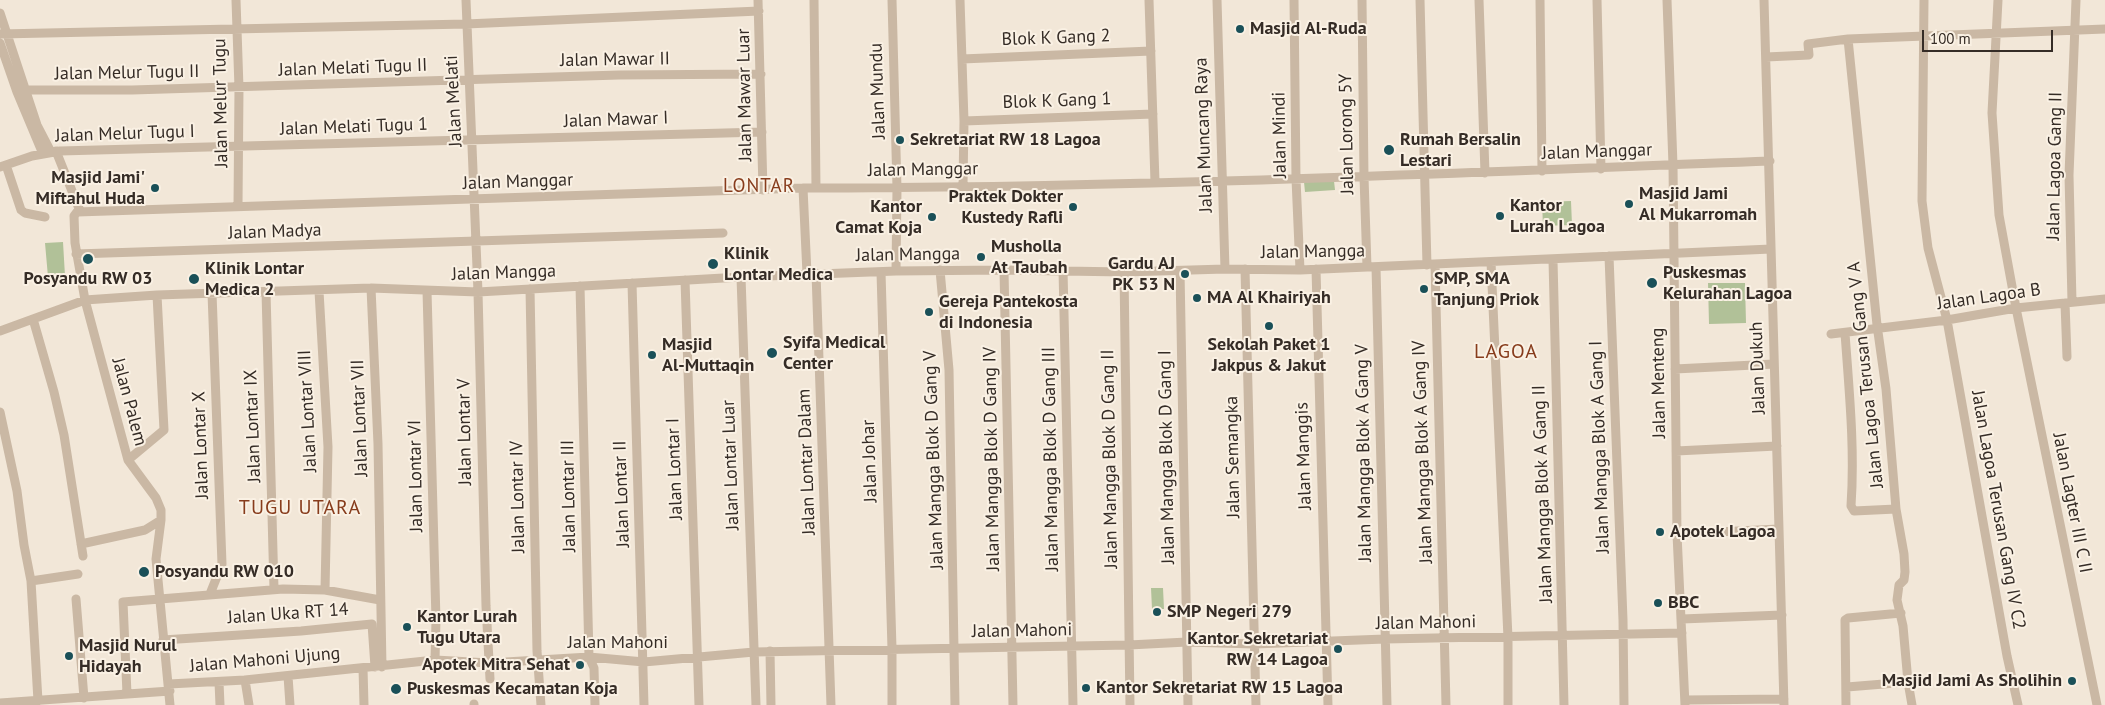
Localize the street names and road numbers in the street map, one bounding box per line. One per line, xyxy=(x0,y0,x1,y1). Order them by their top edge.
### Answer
street label: Blok K Gang 2 xyxy=(1001,25,1111,51)
street label: Jalan Mawar Luar xyxy=(733,28,757,162)
street label: Jalan Melur Tugu xyxy=(209,38,233,168)
street label: Jalan Mundu xyxy=(866,43,890,139)
street label: Jalan Mawar II xyxy=(560,48,670,72)
street label: Jalan Melati Tugu II xyxy=(278,55,428,81)
street label: Jalan Melati xyxy=(441,55,467,147)
street label: Jalan Muncang Raya xyxy=(1191,57,1217,213)
street label: Jalan Melur Tugu II xyxy=(54,61,200,85)
street label: Jalan Lorong 5Y xyxy=(1335,73,1359,195)
street label: Blok K Gang 1 xyxy=(1002,88,1112,114)
street label: Jalan Lagoa Gang II xyxy=(2043,91,2067,241)
street label: Jalan Mindi xyxy=(1268,92,1292,178)
street label: Jalan Mawar I xyxy=(563,107,669,133)
street label: Jalan Melati Tugu 1 xyxy=(280,114,428,140)
street label: Jalan Melur Tugu I xyxy=(55,121,195,147)
street label: Jalan Manggar xyxy=(1541,139,1653,165)
street label: Jalan Manggar xyxy=(868,158,978,182)
street label: Jalan Manggar xyxy=(462,169,574,195)
street label: Jalan Madya xyxy=(228,220,322,244)
street label: Jalan Mangga xyxy=(1261,240,1365,264)
street label: Jalan Mangga xyxy=(856,243,960,267)
street label: Jalan Mangga xyxy=(452,260,556,286)
street label: Jalan Lagoa Terusan Gang V A xyxy=(1843,261,1889,489)
street label: Jalan Lagoa B xyxy=(1936,279,2042,315)
street label: Jalan Dukuh xyxy=(1746,321,1770,415)
street label: Jalan Menteng xyxy=(1647,327,1671,439)
street label: Jalan Mangga Blok A Gang IV xyxy=(1408,340,1438,564)
street label: Jalan Mangga Blok A Gang I xyxy=(1585,340,1615,554)
street label: Jalan Mangga Blok A Gang V xyxy=(1351,344,1377,562)
street label: Jalan Mangga Blok D Gang IV xyxy=(979,347,1005,571)
street label: Jalan Mangga Blok D Gang III xyxy=(1038,347,1064,571)
street label: Jalan Lontar VIII xyxy=(294,349,322,473)
street label: Jalan Mangga Blok D Gang II xyxy=(1097,349,1123,569)
street label: Jalan Mangga Blok D Gang V xyxy=(919,350,949,570)
street label: Jalan Mangga Blok D Gang I xyxy=(1154,350,1180,564)
street label: Jalan Palem xyxy=(107,356,151,448)
street label: Jalan Lontar VII xyxy=(347,359,373,477)
street label: Jalan Lontar IX xyxy=(240,369,266,483)
street label: Jalan Lontar V xyxy=(453,378,477,486)
street label: Jalan Mangga Blok A Gang II xyxy=(1528,385,1558,603)
street label: Jalan Lontar Dalam xyxy=(794,389,820,535)
street label: Jalan Lagoa Terusan Gang IV C2 xyxy=(1966,389,2030,631)
street label: Jalan Lontar X xyxy=(188,391,214,499)
street label: Jalan Semangka xyxy=(1221,396,1245,518)
street label: Jalan Lontar Luar xyxy=(718,399,744,531)
street label: Jalan Manggis xyxy=(1291,402,1317,510)
street label: Jalan Lontar I xyxy=(662,418,688,520)
street label: Jalan Johar xyxy=(858,419,882,503)
street label: Jalan Lontar VI xyxy=(404,420,428,532)
street label: Jalan Lagter III C II xyxy=(2048,431,2096,575)
street label: Jalan Lontar III xyxy=(557,440,581,552)
street label: Jalan Lontar II xyxy=(609,440,635,548)
street label: Jalan Lontar IV xyxy=(506,441,530,553)
street label: Jalan Uka RT 14 xyxy=(227,599,349,629)
street label: Jalan Mahoni xyxy=(1376,611,1476,635)
street label: Jalan Mahoni xyxy=(972,619,1072,643)
street label: Jalan Mahoni xyxy=(568,632,668,654)
street label: Jalan Mahoni Ujung xyxy=(189,643,341,677)

